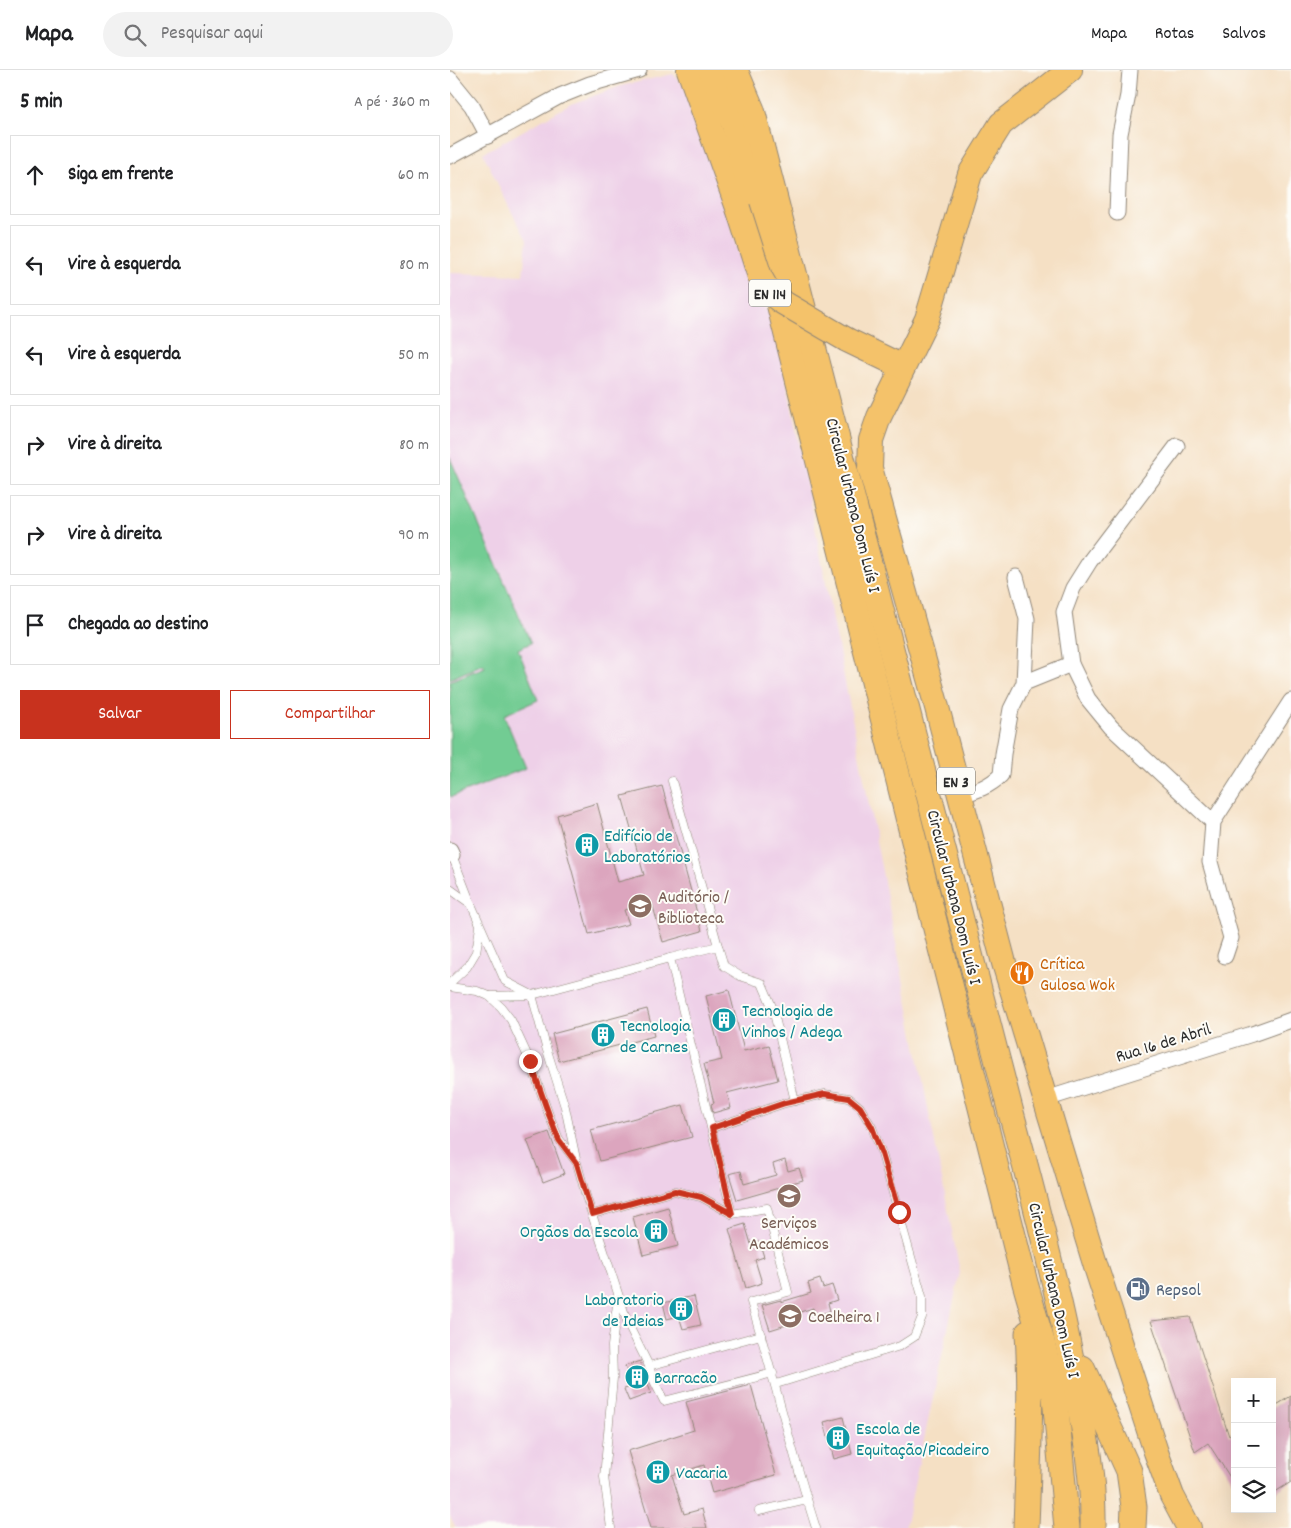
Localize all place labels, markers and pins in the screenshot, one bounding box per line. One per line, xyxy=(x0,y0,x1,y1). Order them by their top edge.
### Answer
place label: Edifício de Laboratórios xyxy=(604,825,691,871)
building icon: Edifício de Laboratórios xyxy=(574,832,600,858)
place label: Auditório / Biblioteca xyxy=(658,886,729,932)
school or university icon: Auditório / Biblioteca xyxy=(627,893,653,919)
place label: Crítica Gulosa Wok xyxy=(1040,953,1115,999)
restaurant icon: Crítica Gulosa Wok xyxy=(1009,960,1035,986)
place label: Tecnologia de Vinhos / Adega xyxy=(742,1000,843,1046)
building icon: Tecnologia de Vinhos / Adega xyxy=(711,1007,737,1033)
place label: Tecnologia de Carnes xyxy=(620,1015,691,1061)
building icon: Tecnologia de Carnes xyxy=(590,1022,616,1048)
school or university icon: Serviços Académicos xyxy=(776,1183,802,1209)
place label: Serviços Académicos xyxy=(749,1212,829,1258)
building icon: Orgãos da Escola xyxy=(643,1218,669,1244)
place label: Orgãos da Escola xyxy=(520,1221,639,1246)
fuel station icon: Repsol xyxy=(1125,1276,1151,1302)
place label: Repsol xyxy=(1156,1279,1202,1304)
place label: Laboratorio de Ideias xyxy=(585,1289,664,1335)
building icon: Laboratorio de Ideias xyxy=(668,1296,694,1322)
school or university icon: Coelheira 1 xyxy=(777,1303,803,1329)
place label: Coelheira 1 xyxy=(808,1306,880,1331)
building icon: Barracão xyxy=(624,1364,650,1390)
place label: Barracão xyxy=(654,1367,717,1392)
place label: Escola de Equitação/Picadeiro xyxy=(856,1418,989,1464)
building icon: Escola de Equitação/Picadeiro xyxy=(825,1425,851,1451)
building icon: Vacaria xyxy=(645,1459,671,1485)
place label: Vacaria xyxy=(676,1462,728,1487)

